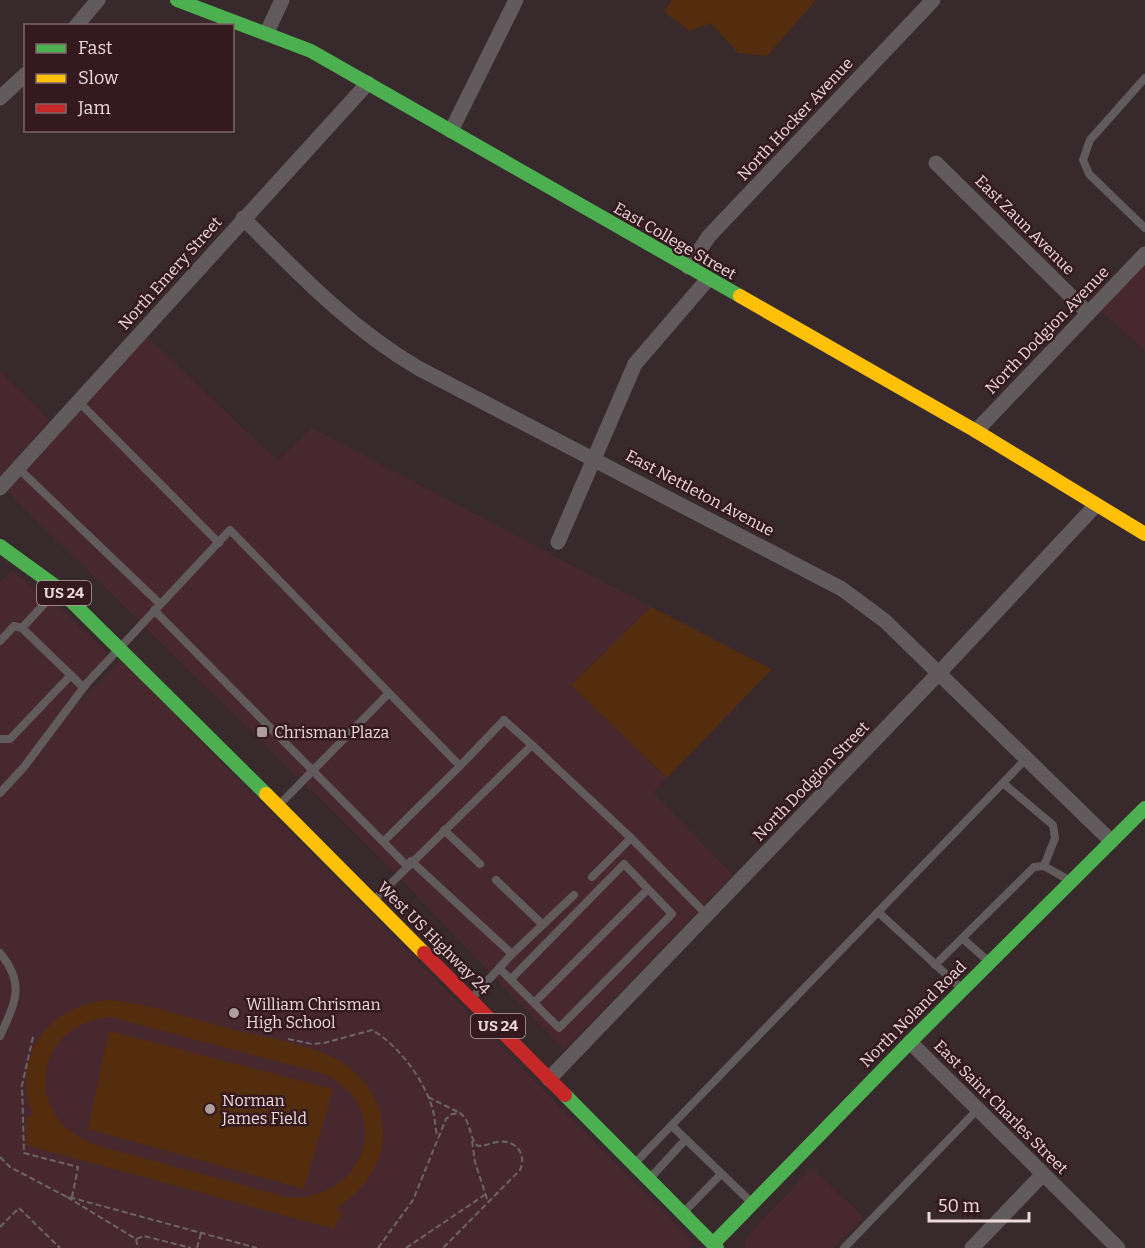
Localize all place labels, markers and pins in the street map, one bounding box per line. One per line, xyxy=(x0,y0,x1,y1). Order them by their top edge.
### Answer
place label: Chrisman Plaza xyxy=(274,723,390,742)
marker: Chrisman Plaza xyxy=(255,725,269,739)
place label: William Chrisman High School xyxy=(246,995,381,1032)
marker: William Chrisman High School xyxy=(227,1006,241,1020)
place label: Norman James Field xyxy=(221,1091,307,1128)
marker: Norman James Field xyxy=(203,1102,217,1116)

